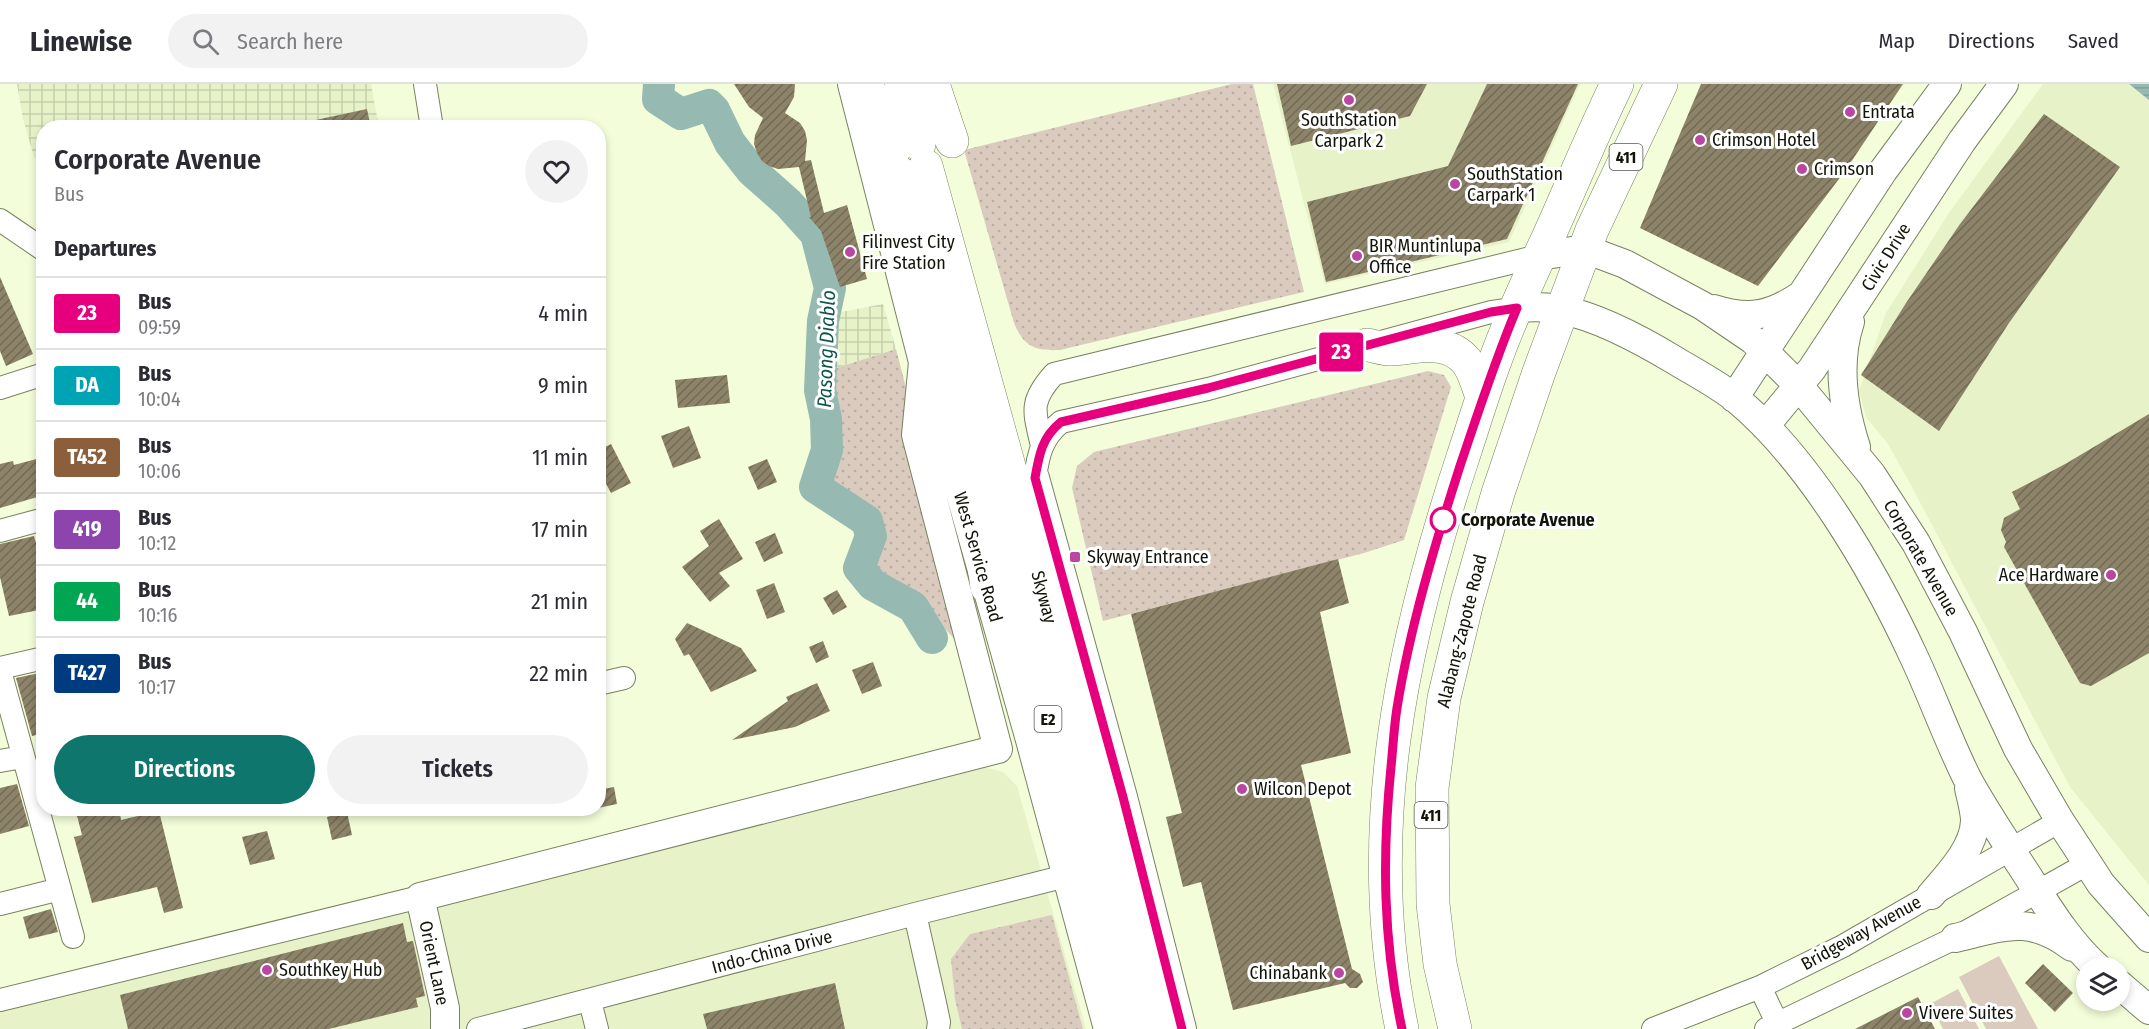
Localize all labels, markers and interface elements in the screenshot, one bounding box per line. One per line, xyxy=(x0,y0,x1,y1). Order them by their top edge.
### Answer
search box xyxy=(168,14,588,68)
text: Linewise xyxy=(30,25,132,58)
icon: search xyxy=(189,25,222,58)
text: Search here xyxy=(237,28,343,55)
text: Map xyxy=(1878,28,1915,54)
text: Directions xyxy=(1948,28,2035,54)
text: Saved xyxy=(2068,28,2119,54)
marker: SouthStation Carpark 2 xyxy=(1342,93,1356,107)
place label: Entrata xyxy=(1862,101,1915,123)
marker: Entrata xyxy=(1843,105,1857,119)
place label: SouthStation Carpark 2 xyxy=(1301,109,1397,152)
place label: Crimson Hotel xyxy=(1712,129,1816,151)
marker: Crimson Hotel xyxy=(1693,133,1707,147)
button: heart xyxy=(525,140,588,203)
text: Corporate Avenue xyxy=(54,143,261,176)
road number: 411 xyxy=(1610,144,1642,170)
place label: Crimson xyxy=(1814,158,1874,180)
marker: Crimson xyxy=(1795,162,1809,176)
place label: SouthStation Carpark 1 xyxy=(1467,163,1563,206)
marker: SouthStation Carpark 1 xyxy=(1448,177,1462,191)
text: Bus xyxy=(54,182,84,206)
street label: Civic Drive xyxy=(1856,219,1916,295)
place label: Filinvest City Fire Station xyxy=(862,231,955,274)
text: Departures xyxy=(54,235,156,262)
place label: BIR Muntinlupa Office xyxy=(1369,235,1482,278)
marker: Filinvest City Fire Station xyxy=(843,245,857,259)
marker: BIR Muntinlupa Office xyxy=(1350,249,1364,263)
text: Bus xyxy=(138,288,171,315)
water label: Pasong Diablo xyxy=(812,290,840,408)
text: 23 xyxy=(77,300,97,326)
text: 4 min xyxy=(538,300,588,327)
text: 09:59 xyxy=(138,315,181,339)
line badge: 23 xyxy=(1314,332,1368,372)
text: 23 xyxy=(1331,339,1351,365)
text: Bus xyxy=(138,360,171,387)
text: DA xyxy=(75,372,99,398)
text: 9 min xyxy=(538,372,588,399)
text: 10:04 xyxy=(138,387,181,411)
text: Bus xyxy=(138,432,171,459)
text: T452 xyxy=(67,444,107,470)
text: 11 min xyxy=(532,444,588,471)
text: 10:06 xyxy=(138,459,181,483)
street label: West Service Road xyxy=(949,489,1007,625)
street label: Corporate Avenue xyxy=(1879,496,1963,620)
text: Bus xyxy=(138,504,171,531)
marker: Corporate Avenue xyxy=(1430,507,1456,533)
place label: Corporate Avenue xyxy=(1461,509,1595,531)
text: 419 xyxy=(72,516,102,542)
text: 17 min xyxy=(531,516,588,543)
text: 10:12 xyxy=(138,531,176,555)
place label: Skyway Entrance xyxy=(1087,546,1209,568)
marker: Skyway Entrance xyxy=(1068,550,1082,564)
street label: Alabang-Zapote Road xyxy=(1432,552,1492,710)
place label: Ace Hardware xyxy=(1999,564,2099,586)
street label: Skyway xyxy=(1026,568,1062,626)
marker: Ace Hardware xyxy=(2104,568,2118,582)
text: Bus xyxy=(138,576,171,603)
text: 44 xyxy=(76,588,98,614)
text: 21 min xyxy=(531,588,588,615)
text: 10:16 xyxy=(138,603,177,627)
text: Bus xyxy=(138,648,171,675)
text: T427 xyxy=(68,660,106,686)
text: 22 min xyxy=(529,660,588,687)
text: 10:17 xyxy=(138,675,176,699)
road number: E2 xyxy=(1034,706,1062,732)
button: Directions xyxy=(54,735,315,804)
button: Tickets xyxy=(327,735,588,804)
place label: Wilcon Depot xyxy=(1254,778,1352,800)
marker: Wilcon Depot xyxy=(1235,782,1249,796)
road number: 411 xyxy=(1414,802,1448,828)
street label: Bridgeway Avenue xyxy=(1797,891,1925,975)
street label: Orient Lane xyxy=(414,919,454,1007)
street label: Indo-China Drive xyxy=(709,925,835,979)
map controls xyxy=(2076,957,2130,1011)
button: layers xyxy=(2076,957,2130,1011)
place label: SouthKey Hub xyxy=(279,959,382,981)
place label: Chinabank xyxy=(1250,962,1328,984)
marker: SouthKey Hub xyxy=(260,963,274,977)
marker: Chinabank xyxy=(1332,966,1346,980)
place label: Vivere Suites xyxy=(1919,1002,2014,1024)
marker: Vivere Suites xyxy=(1900,1006,1914,1020)

